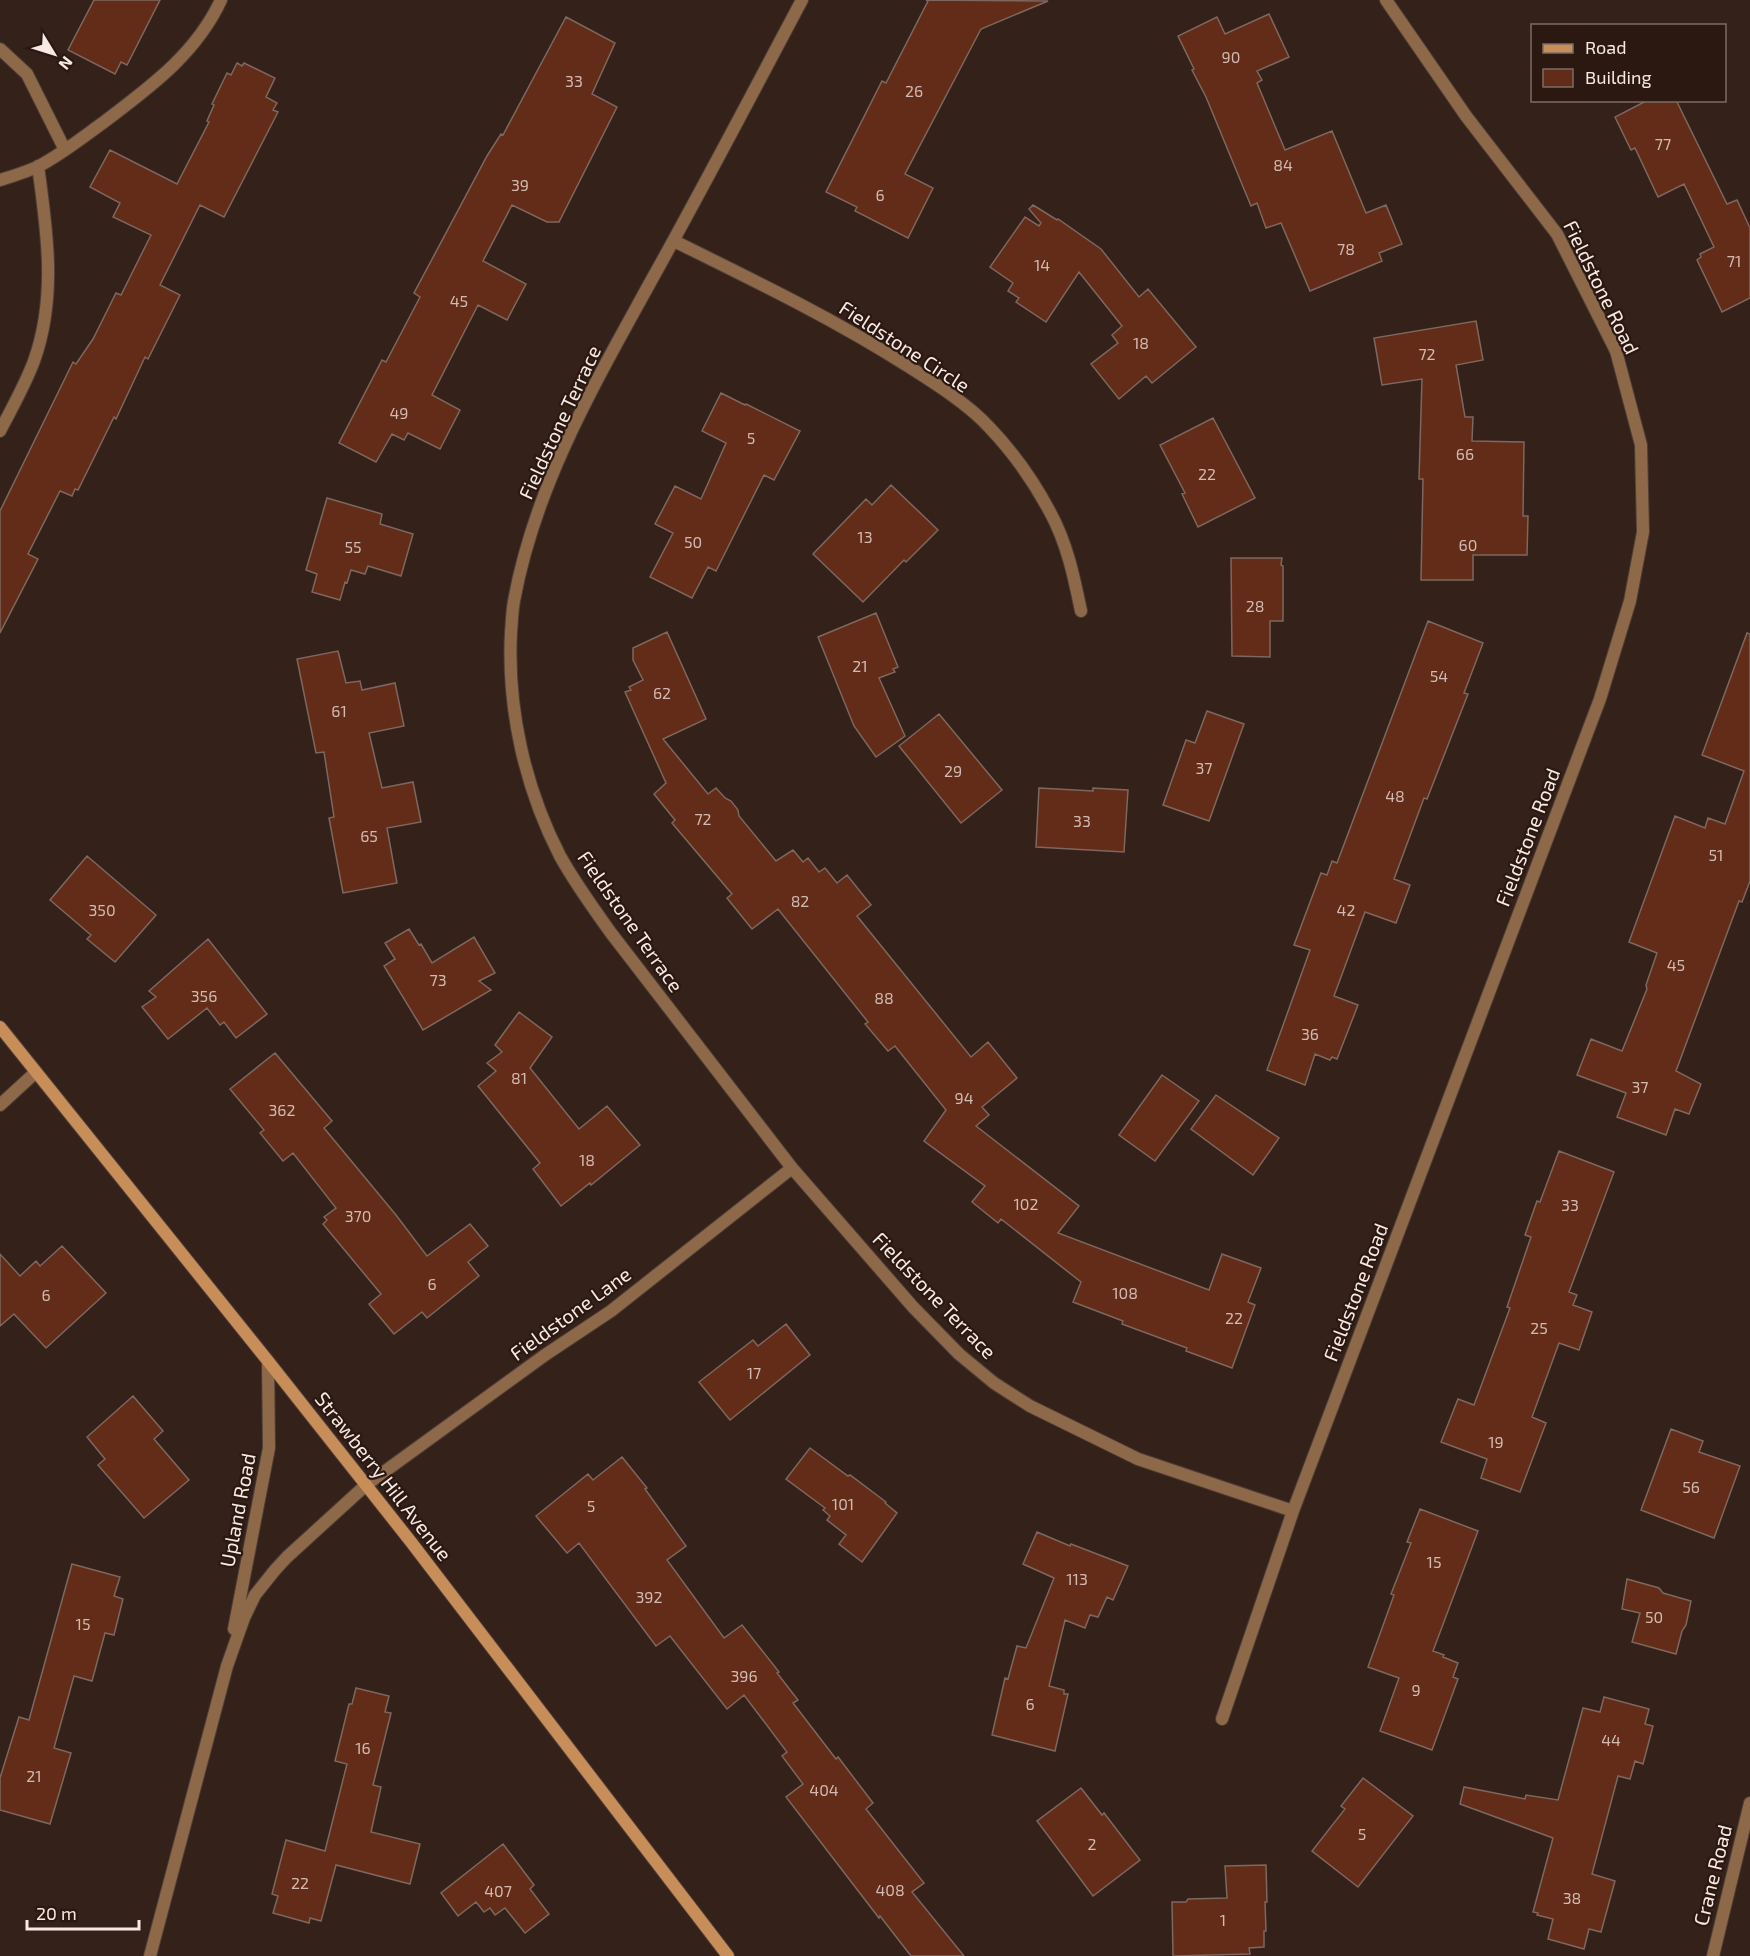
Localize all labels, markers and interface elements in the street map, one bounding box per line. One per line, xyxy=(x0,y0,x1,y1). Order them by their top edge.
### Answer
north arrow xyxy=(24,24,84,84)
legend xyxy=(1531,24,1726,102)
text: Road xyxy=(1585,36,1626,58)
house number: 90 xyxy=(1222,47,1240,66)
text: N xyxy=(55,53,77,74)
text: Building xyxy=(1585,66,1652,88)
house number: 33 xyxy=(565,71,583,90)
house number: 26 xyxy=(905,81,923,100)
house number: 77 xyxy=(1655,134,1671,153)
house number: 84 xyxy=(1273,155,1293,174)
house number: 39 xyxy=(511,175,529,194)
house number: 6 xyxy=(875,185,885,204)
street label: Fieldstone Road xyxy=(1559,216,1645,358)
house number: 78 xyxy=(1337,239,1355,258)
house number: 71 xyxy=(1727,251,1741,270)
house number: 14 xyxy=(1034,255,1050,274)
house number: 45 xyxy=(450,291,468,310)
street label: Fieldstone Circle xyxy=(835,295,975,397)
house number: 18 xyxy=(1133,333,1149,352)
street label: Fieldstone Terrace xyxy=(513,341,605,503)
house number: 72 xyxy=(1418,344,1436,363)
house number: 49 xyxy=(390,403,409,422)
house number: 5 xyxy=(747,428,755,447)
house number: 66 xyxy=(1456,444,1474,463)
house number: 22 xyxy=(1198,464,1216,483)
house number: 13 xyxy=(857,527,873,546)
house number: 50 xyxy=(684,532,702,551)
house number: 60 xyxy=(1459,535,1477,554)
house number: 55 xyxy=(344,537,362,556)
house number: 28 xyxy=(1246,596,1264,615)
house number: 21 xyxy=(852,656,868,675)
house number: 54 xyxy=(1430,666,1448,685)
house number: 62 xyxy=(653,683,671,702)
house number: 61 xyxy=(331,701,347,720)
house number: 37 xyxy=(1195,758,1213,777)
house number: 29 xyxy=(944,761,962,780)
street label: Fieldstone Road xyxy=(1490,765,1564,909)
house number: 48 xyxy=(1385,786,1405,805)
house number: 72 xyxy=(694,809,712,828)
house number: 33 xyxy=(1073,811,1091,830)
house number: 65 xyxy=(360,826,378,845)
house number: 51 xyxy=(1709,845,1723,864)
street label: Fieldstone Terrace xyxy=(573,846,689,996)
house number: 82 xyxy=(791,891,809,910)
house number: 350 xyxy=(88,900,116,919)
house number: 42 xyxy=(1337,900,1355,919)
house number: 45 xyxy=(1667,955,1685,974)
house number: 73 xyxy=(429,970,447,989)
house number: 356 xyxy=(191,986,217,1005)
house number: 88 xyxy=(874,988,894,1007)
house number: 36 xyxy=(1301,1024,1319,1043)
house number: 81 xyxy=(511,1068,527,1087)
house number: 37 xyxy=(1631,1077,1649,1096)
house number: 94 xyxy=(955,1088,974,1107)
house number: 362 xyxy=(268,1100,296,1119)
house number: 18 xyxy=(579,1150,595,1169)
house number: 102 xyxy=(1013,1194,1039,1213)
house number: 33 xyxy=(1561,1195,1579,1214)
house number: 370 xyxy=(345,1206,371,1225)
street label: Fieldstone Road xyxy=(1318,1220,1392,1364)
street label: Fieldstone Terrace xyxy=(868,1227,1002,1363)
street label: Fieldstone Lane xyxy=(505,1261,635,1365)
house number: 6 xyxy=(427,1274,437,1293)
house number: 108 xyxy=(1112,1283,1138,1302)
house number: 6 xyxy=(41,1285,51,1304)
house number: 22 xyxy=(1225,1308,1243,1327)
house number: 25 xyxy=(1530,1318,1548,1337)
house number: 17 xyxy=(747,1363,761,1382)
street label: Strawberry Hill Avenue xyxy=(311,1387,457,1565)
house number: 19 xyxy=(1488,1432,1504,1451)
street label: Upland Road xyxy=(214,1451,260,1569)
house number: 56 xyxy=(1682,1477,1700,1496)
house number: 101 xyxy=(832,1494,854,1513)
house number: 5 xyxy=(587,1496,595,1515)
house number: 15 xyxy=(1427,1552,1441,1571)
house number: 113 xyxy=(1066,1569,1088,1588)
house number: 392 xyxy=(635,1587,663,1606)
house number: 50 xyxy=(1645,1607,1663,1626)
house number: 15 xyxy=(76,1614,90,1633)
house number: 396 xyxy=(730,1666,758,1685)
house number: 9 xyxy=(1411,1680,1421,1699)
house number: 6 xyxy=(1025,1694,1035,1713)
house number: 44 xyxy=(1601,1730,1621,1749)
house number: 16 xyxy=(355,1738,371,1757)
house number: 21 xyxy=(26,1766,42,1785)
house number: 404 xyxy=(809,1780,839,1799)
street label: Crane Road xyxy=(1688,1822,1736,1928)
house number: 5 xyxy=(1358,1824,1366,1843)
house number: 2 xyxy=(1088,1834,1097,1853)
house number: 22 xyxy=(291,1873,309,1892)
house number: 408 xyxy=(875,1880,905,1899)
house number: 407 xyxy=(484,1881,512,1900)
house number: 38 xyxy=(1563,1888,1581,1907)
scale bar xyxy=(27,1893,140,1931)
text: 20 m xyxy=(36,1902,77,1924)
house number: 1 xyxy=(1220,1910,1226,1929)

